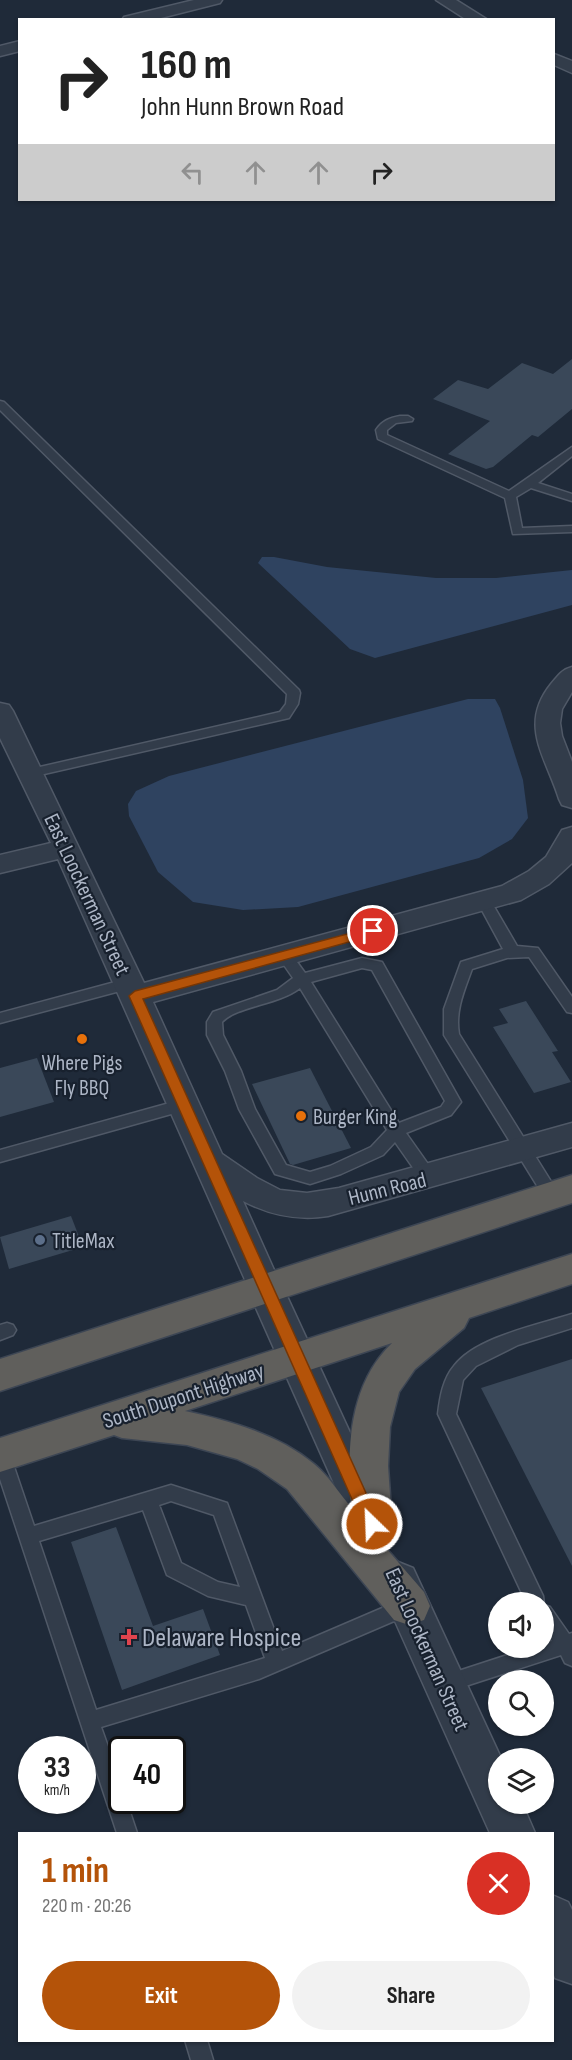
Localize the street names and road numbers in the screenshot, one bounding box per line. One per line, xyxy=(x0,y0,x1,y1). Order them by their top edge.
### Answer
street label: East Loockerman Street xyxy=(37,809,136,980)
street label: Hunn Road xyxy=(346,1167,429,1212)
street label: South Dupont Highway xyxy=(100,1358,268,1435)
street label: East Loockerman Street xyxy=(379,1564,475,1735)

